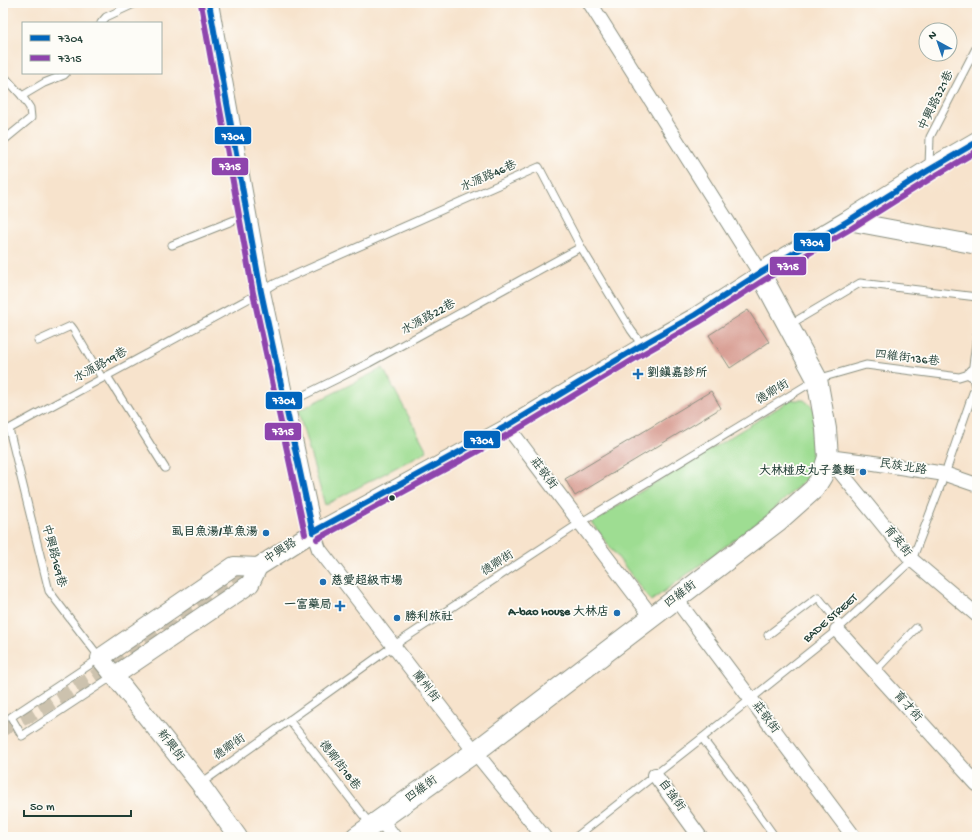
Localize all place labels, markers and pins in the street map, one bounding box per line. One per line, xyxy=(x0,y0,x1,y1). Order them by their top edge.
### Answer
place label: 劉鎮嘉診所 xyxy=(647,366,708,381)
marker: 劉鎮嘉診所 xyxy=(632,368,644,380)
place label: 大林椪皮丸子羹麵 xyxy=(759,463,855,479)
marker: 大林椪皮丸子羹麵 xyxy=(858,467,868,477)
unlabelled marker xyxy=(387,493,397,503)
place label: 虱目魚湯/草魚湯 xyxy=(171,525,258,540)
marker: 虱目魚湯/草魚湯 xyxy=(261,528,271,538)
place label: 慈愛超級市場 xyxy=(331,574,403,589)
marker: 慈愛超級市場 xyxy=(318,577,328,587)
place label: 一富藥局 xyxy=(284,598,332,613)
marker: 一富藥局 xyxy=(335,601,345,611)
place label: A-bao house 大林店 xyxy=(507,605,609,620)
marker: A-bao house 大林店 xyxy=(612,608,622,618)
place label: 勝利旅社 xyxy=(405,609,453,625)
marker: 勝利旅社 xyxy=(392,613,402,623)

